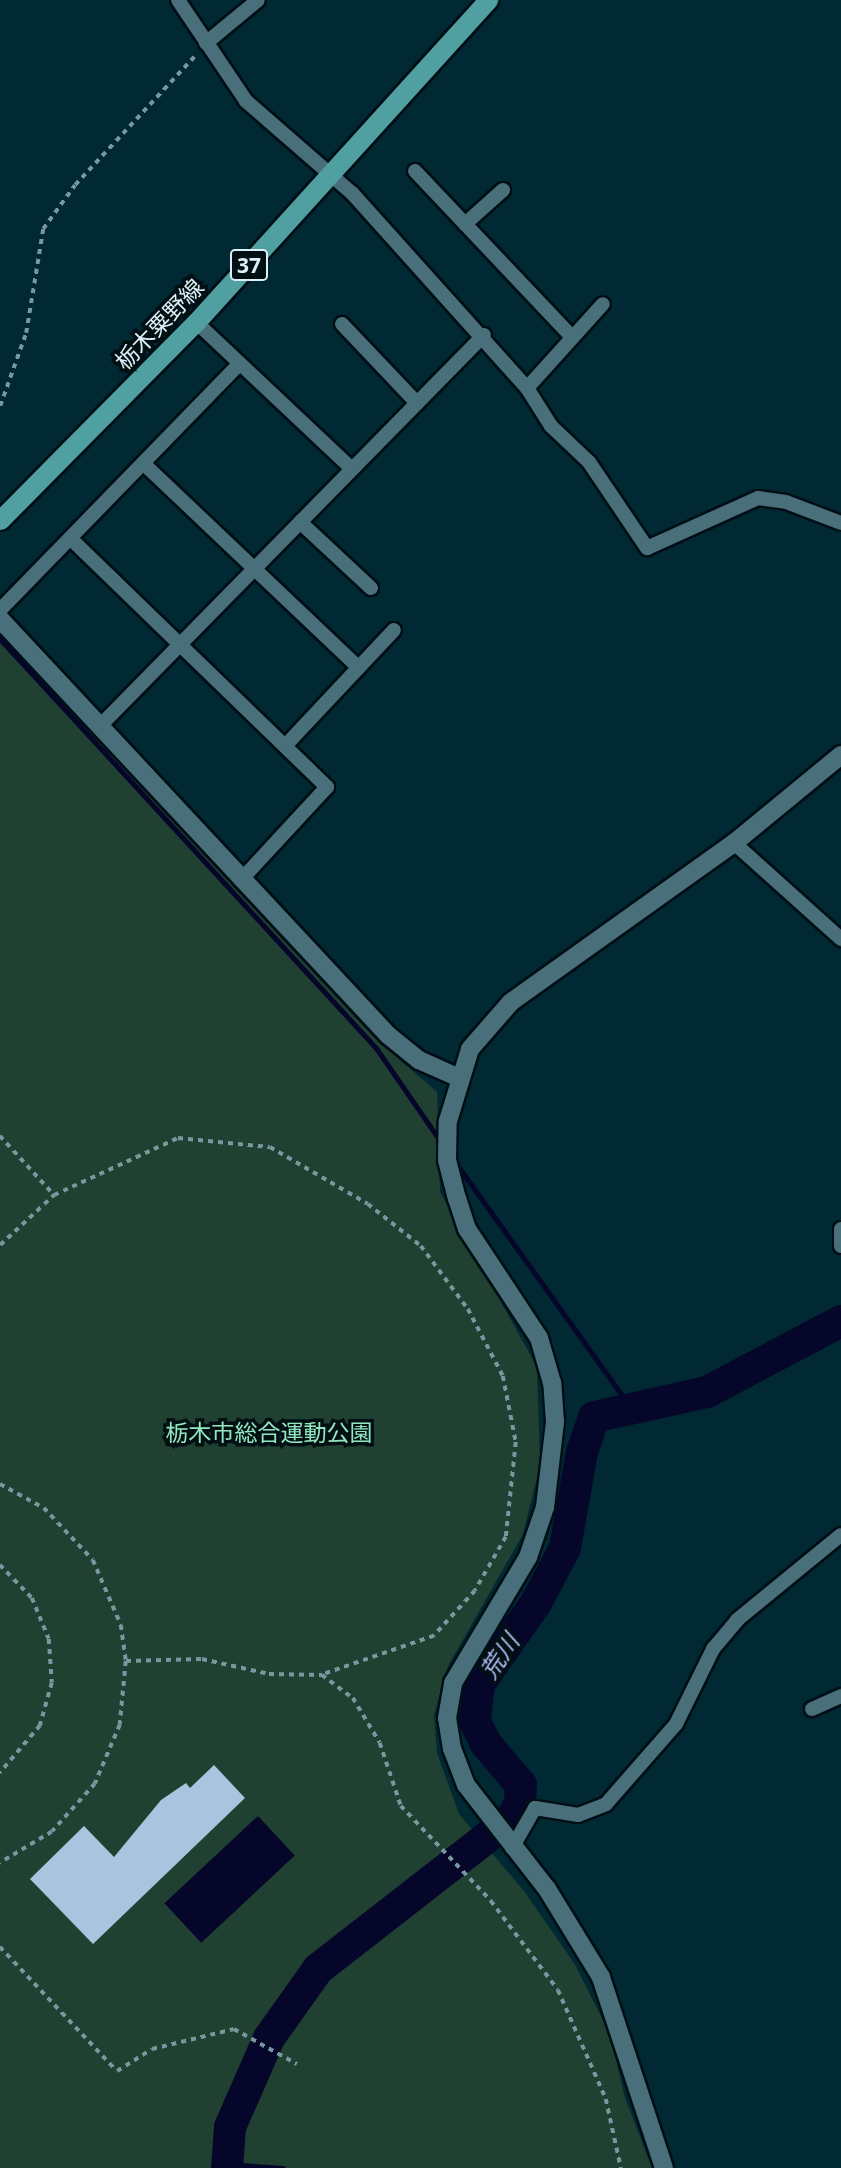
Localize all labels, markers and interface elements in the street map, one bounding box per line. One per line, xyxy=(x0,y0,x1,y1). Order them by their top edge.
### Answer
road number: 37 xyxy=(230,247,268,282)
street label: 栃木粟野線 xyxy=(109,273,209,375)
park label: 栃木市総合運動公園 xyxy=(166,1418,372,1446)
water label: 荒川 xyxy=(474,1628,524,1684)

